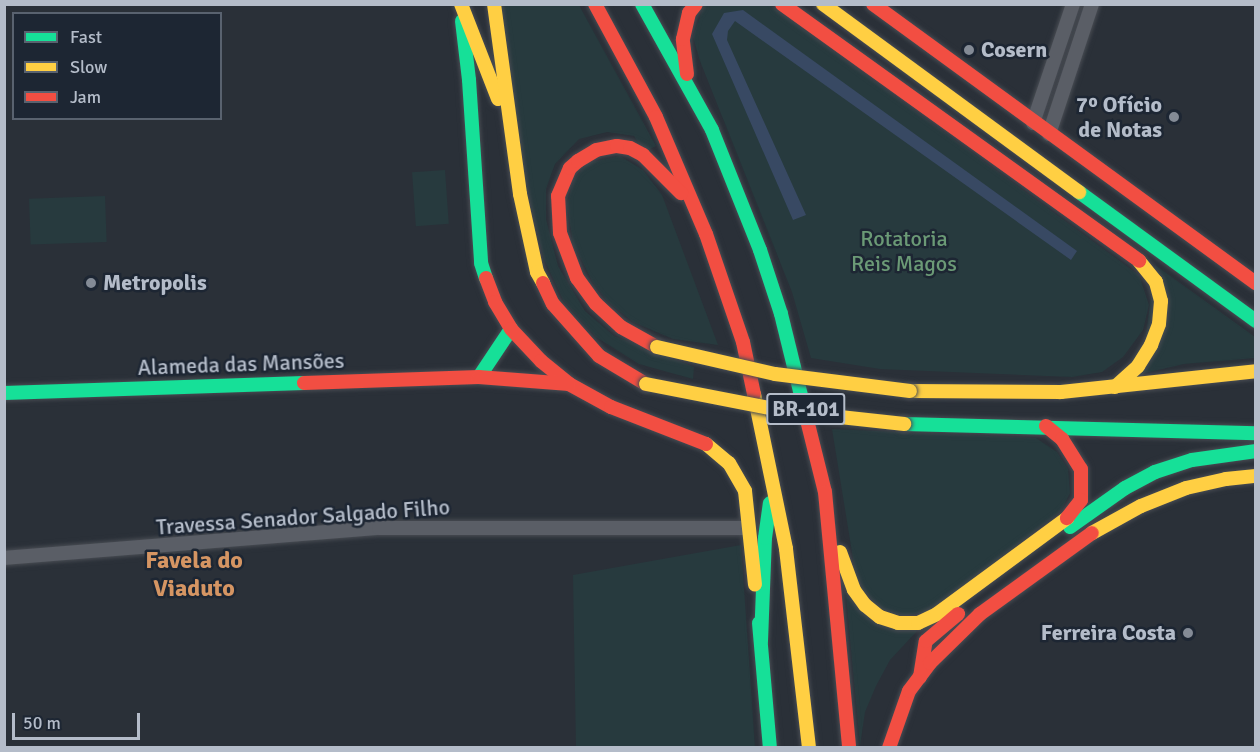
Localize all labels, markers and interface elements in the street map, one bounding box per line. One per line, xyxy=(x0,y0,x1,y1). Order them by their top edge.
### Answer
legend xyxy=(12,12,222,120)
text: Fast xyxy=(70,26,102,48)
place label: Cosern xyxy=(981,37,1047,63)
marker: Cosern xyxy=(962,43,976,57)
text: Slow xyxy=(70,56,107,78)
text: Jam xyxy=(70,86,101,108)
place label: 7º Ofício de Notas xyxy=(1076,91,1162,142)
marker: 7º Ofício de Notas xyxy=(1167,110,1181,124)
park label: Rotatoria Reis Magos xyxy=(851,225,957,276)
place label: Metropolis xyxy=(103,270,207,296)
marker: Metropolis xyxy=(84,276,98,290)
street label: Alameda das Mansões xyxy=(137,347,345,381)
road number: BR-101 xyxy=(766,391,846,427)
street label: Travessa Senador Salgado Filho xyxy=(155,494,451,540)
district label: Favela do Viaduto xyxy=(145,547,243,603)
place label: Ferreira Costa xyxy=(1041,620,1176,646)
marker: Ferreira Costa xyxy=(1181,626,1195,640)
scale bar xyxy=(15,701,142,739)
text: 50 m xyxy=(23,712,61,734)

